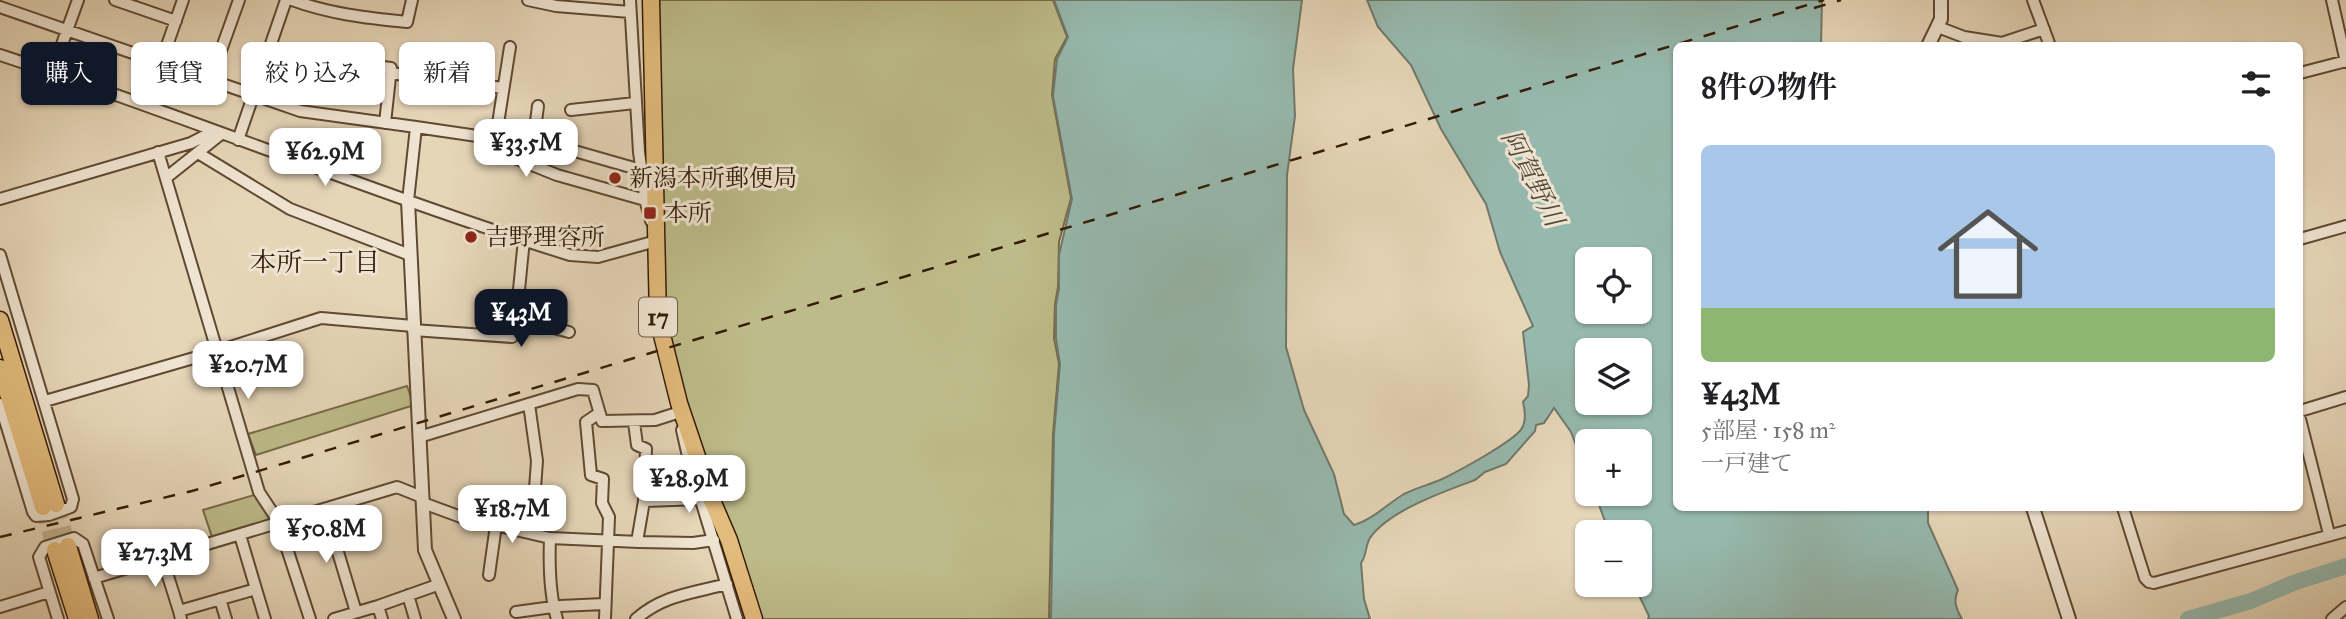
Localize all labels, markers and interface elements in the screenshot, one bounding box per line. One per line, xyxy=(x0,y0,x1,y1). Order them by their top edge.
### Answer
chip: 購入 xyxy=(21,42,117,105)
chip: 賃貸 xyxy=(131,42,227,105)
chip: 絞り込み xyxy=(241,42,385,105)
chip: 新着 xyxy=(399,42,495,105)
icon: filters xyxy=(2237,65,2275,103)
text: 8件の物件 xyxy=(1701,69,1837,105)
pin: ¥33.5M xyxy=(469,120,583,179)
water label: 阿賀野川 xyxy=(1495,124,1572,234)
pin: ¥62.9M xyxy=(268,128,382,188)
text: ¥33.5M xyxy=(490,128,562,156)
text: ¥62.9M xyxy=(285,137,365,165)
place label: 新潟本所郵便局 xyxy=(629,163,797,193)
marker: 新潟本所郵便局 xyxy=(607,170,623,186)
icon: home xyxy=(1925,191,2051,317)
place label: 本所 xyxy=(664,198,712,228)
marker: 本所 xyxy=(642,205,658,221)
place label: 吉野理容所 xyxy=(485,222,605,252)
marker: 吉野理容所 xyxy=(463,229,479,245)
district label: 本所一丁目 xyxy=(250,246,380,278)
map controls xyxy=(1575,247,1652,597)
button: locate xyxy=(1575,247,1652,324)
pin: ¥43M xyxy=(480,290,562,349)
text: ¥43M xyxy=(491,298,551,326)
road number: 17 xyxy=(639,298,677,336)
button: layers xyxy=(1575,338,1652,415)
pin: ¥20.7M xyxy=(191,342,305,401)
text: ¥20.7M xyxy=(208,350,288,378)
text: ¥43M xyxy=(1701,376,1780,412)
text: 5部屋 · 158 m² xyxy=(1701,416,1835,444)
button: + xyxy=(1575,429,1652,506)
text: 一戸建て xyxy=(1701,449,1793,477)
pin: ¥28.9M xyxy=(632,456,746,515)
text: ¥28.9M xyxy=(649,464,729,492)
pin: ¥18.7M xyxy=(455,486,569,545)
text: ¥18.7M xyxy=(474,494,550,522)
pin: ¥50.8M xyxy=(269,505,383,565)
text: ¥50.8M xyxy=(286,514,366,542)
button: − xyxy=(1575,520,1652,597)
pin: ¥27.3M xyxy=(98,530,212,589)
text: ¥27.3M xyxy=(117,538,193,566)

